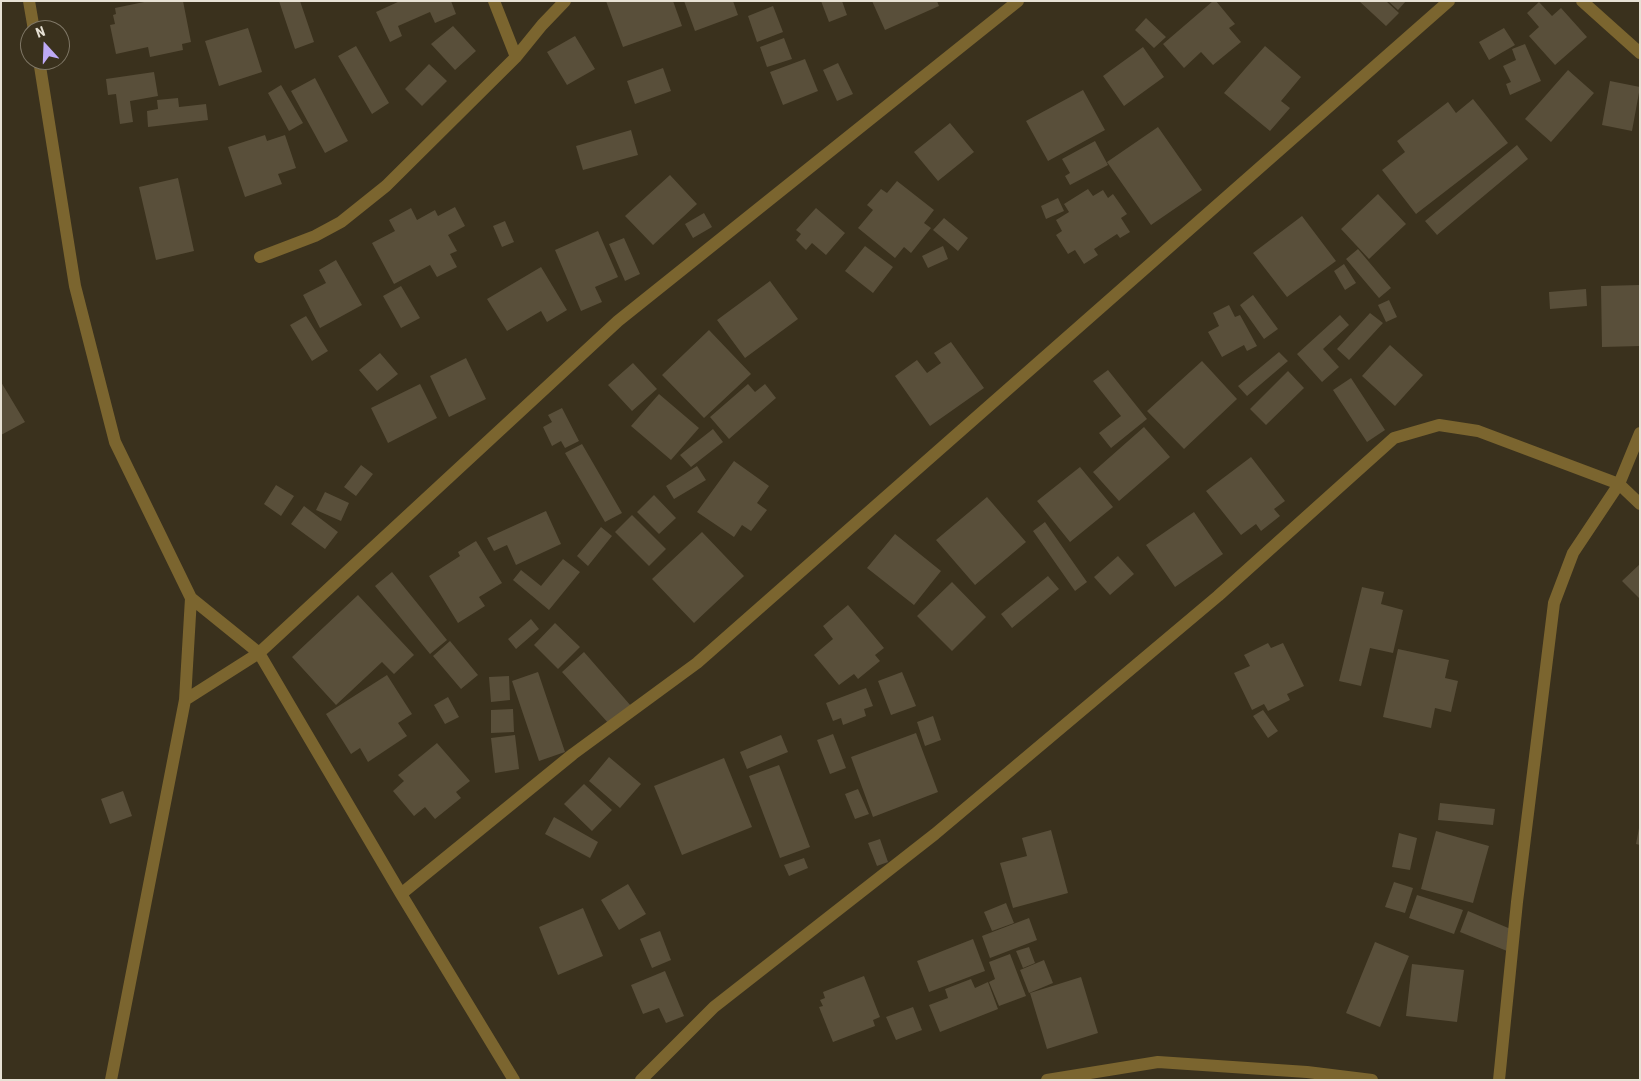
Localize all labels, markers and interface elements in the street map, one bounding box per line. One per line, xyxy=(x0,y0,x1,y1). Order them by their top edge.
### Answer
north arrow xyxy=(20,20,70,70)
text: N xyxy=(33,23,47,41)

